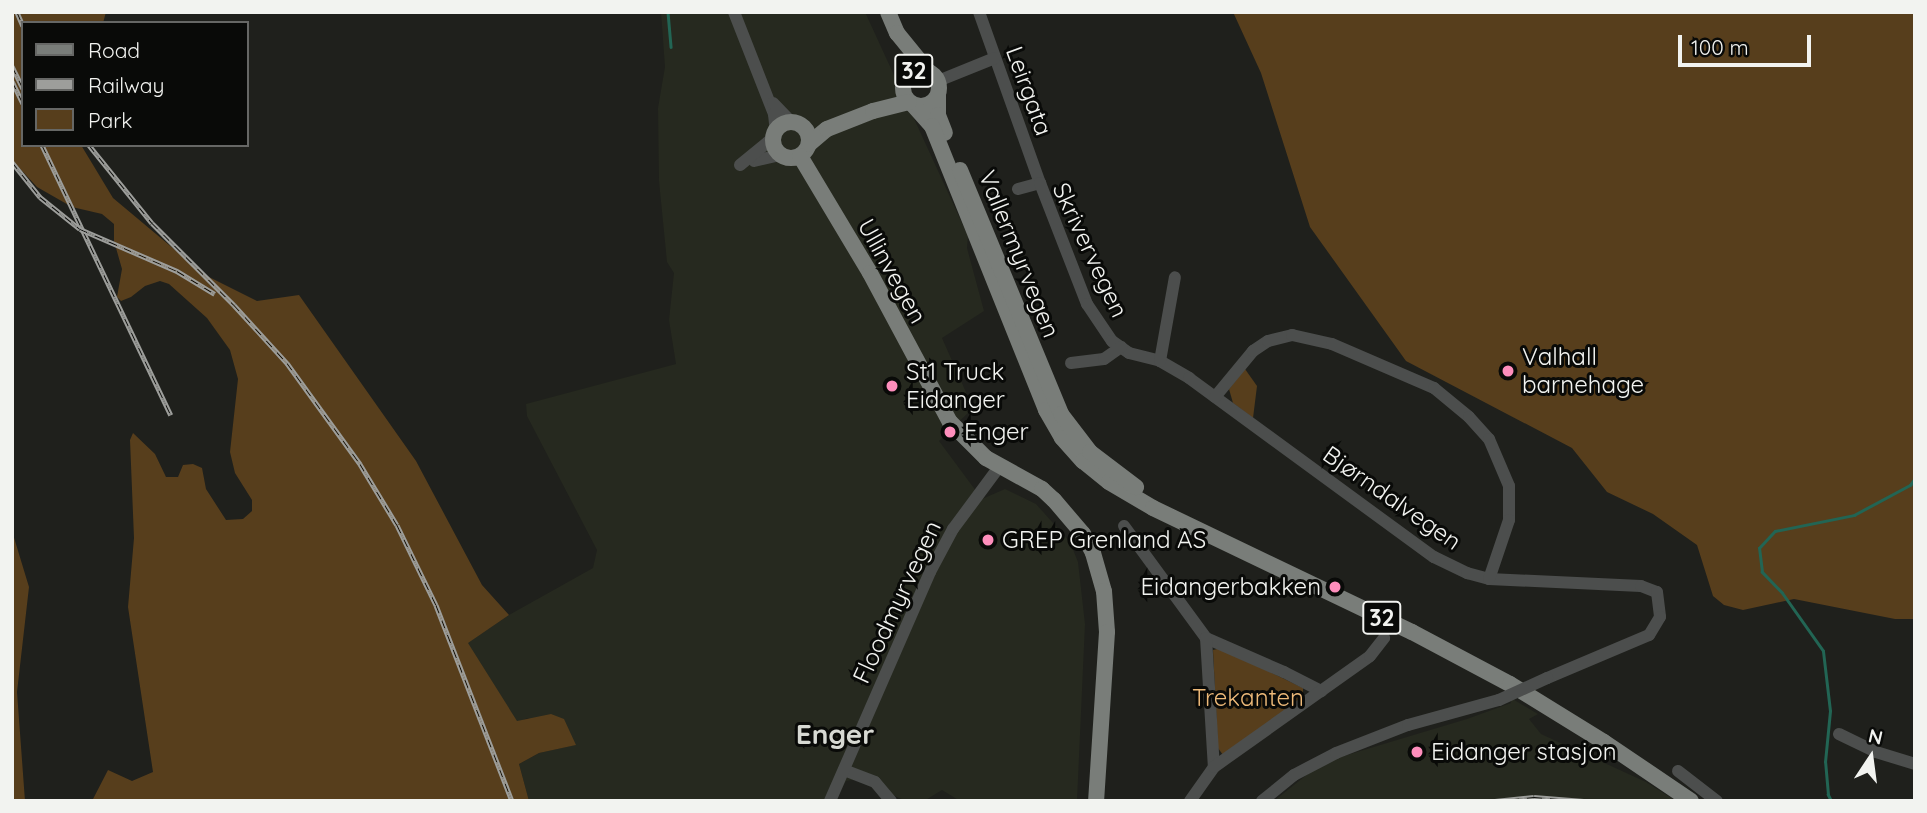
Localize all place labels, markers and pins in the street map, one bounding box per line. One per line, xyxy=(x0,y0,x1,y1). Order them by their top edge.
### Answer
place label: Valhall barnehage xyxy=(1522,343,1644,399)
place label: St1 Truck Eidanger xyxy=(906,358,1005,414)
marker: Valhall barnehage xyxy=(1500,363,1516,379)
marker: St1 Truck Eidanger xyxy=(884,378,900,394)
place label: Enger xyxy=(964,418,1029,446)
marker: Enger xyxy=(942,424,958,440)
place label: GREP Grenland AS xyxy=(1002,526,1206,554)
marker: GREP Grenland AS xyxy=(980,532,996,548)
place label: Eidangerbakken xyxy=(1140,573,1321,601)
marker: Eidangerbakken xyxy=(1327,579,1343,595)
place label: Eidanger stasjon xyxy=(1431,738,1617,766)
marker: Eidanger stasjon xyxy=(1409,744,1425,760)

